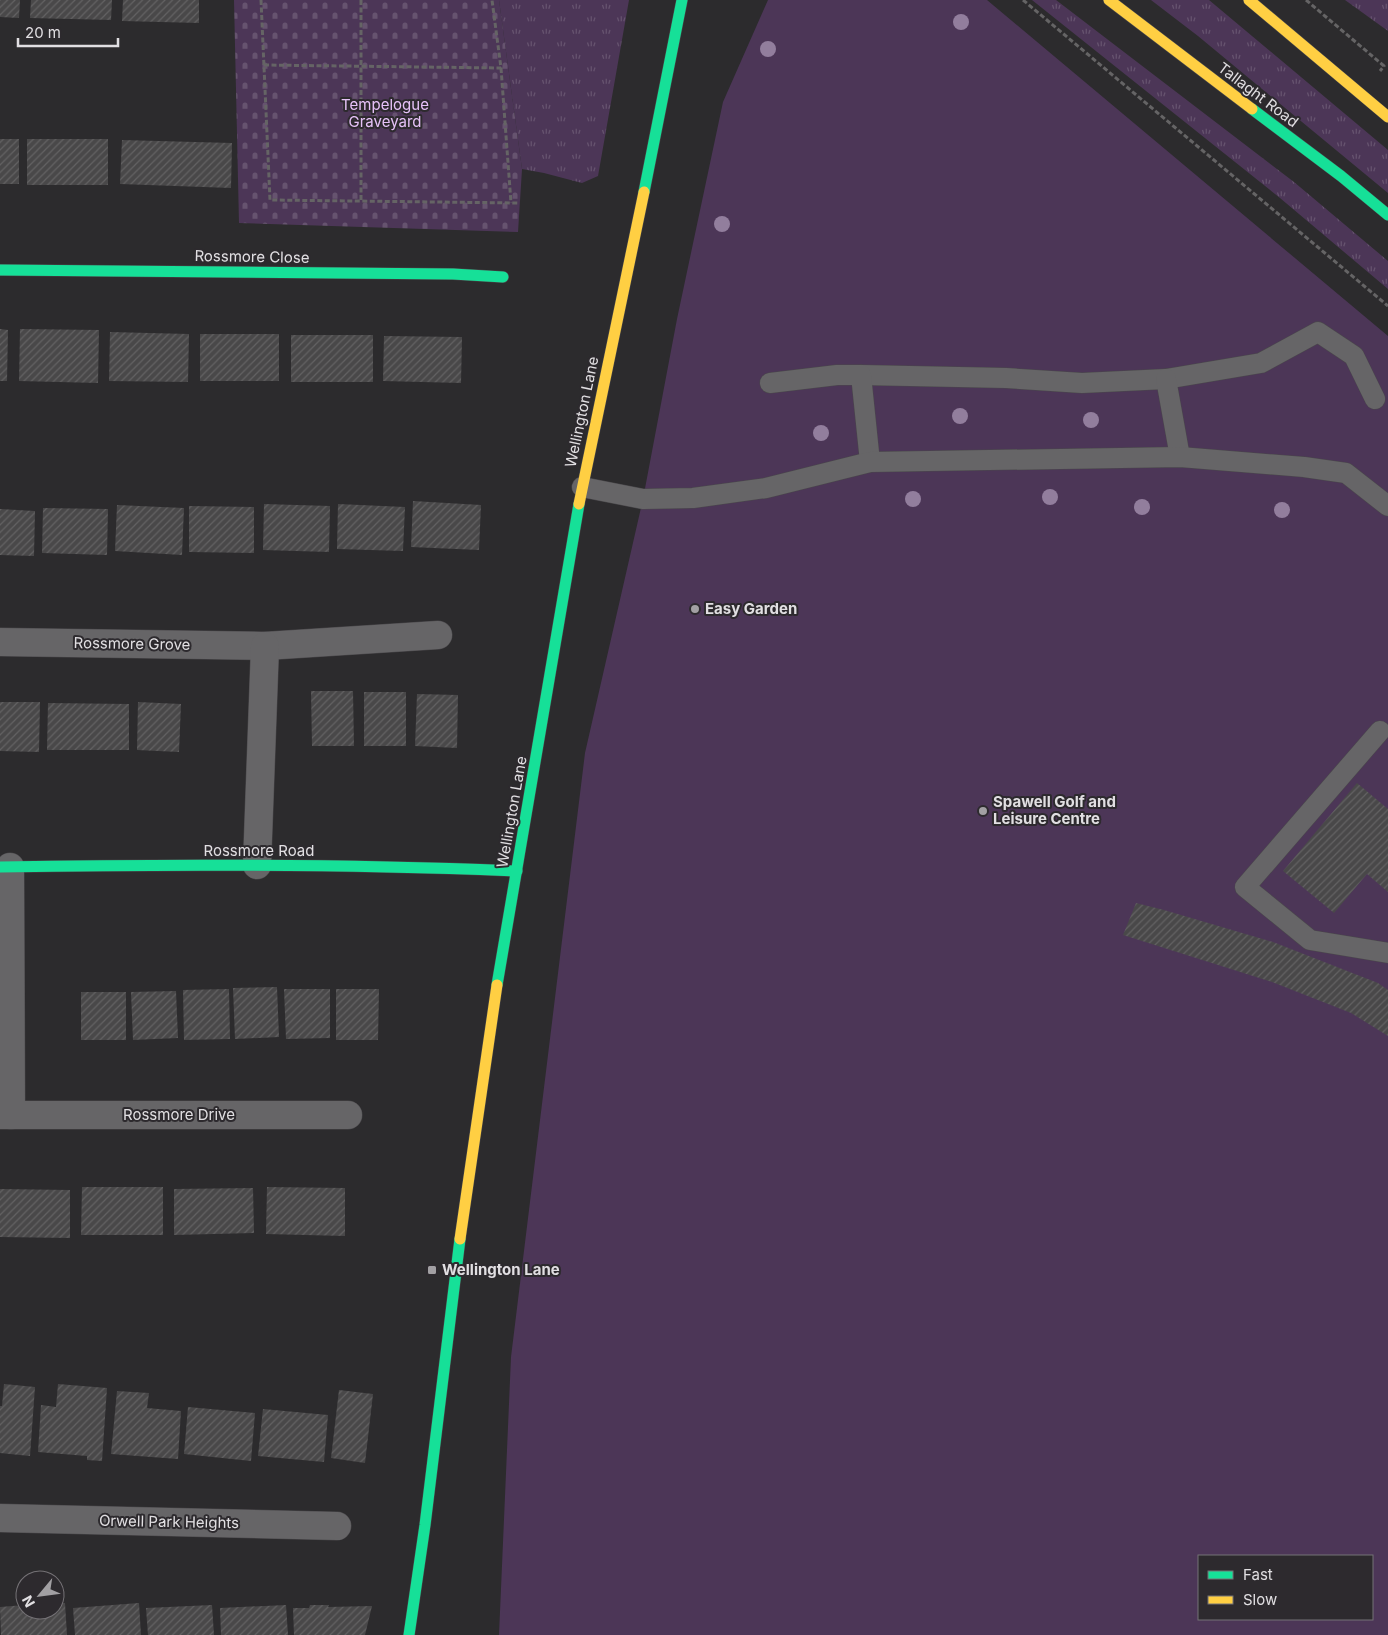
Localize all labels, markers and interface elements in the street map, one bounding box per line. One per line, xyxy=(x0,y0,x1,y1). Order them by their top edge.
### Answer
scale bar xyxy=(18,15,118,47)
text: 20 m xyxy=(25,23,61,42)
street label: Tallaght Road xyxy=(1214,58,1302,131)
park label: Tempelogue Graveyard xyxy=(341,95,429,131)
street label: Rossmore Close xyxy=(194,246,310,267)
street label: Wellington Lane xyxy=(560,355,603,469)
place label: Easy Garden xyxy=(705,599,797,618)
marker: Easy Garden xyxy=(689,603,701,615)
street label: Rossmore Grove xyxy=(73,633,191,654)
street label: Wellington Lane xyxy=(492,755,531,869)
place label: Spawell Golf and Leisure Centre xyxy=(993,792,1116,828)
marker: Spawell Golf and Leisure Centre xyxy=(977,805,989,817)
street label: Rossmore Road xyxy=(204,841,314,860)
street label: Rossmore Drive xyxy=(123,1105,235,1124)
place label: Wellington Lane xyxy=(442,1260,560,1279)
marker: Wellington Lane xyxy=(426,1264,438,1276)
street label: Orwell Park Heights xyxy=(99,1511,239,1532)
legend xyxy=(1198,1555,1373,1620)
text: Fast xyxy=(1243,1565,1273,1584)
north arrow xyxy=(15,1570,65,1620)
text: Slow xyxy=(1243,1590,1277,1609)
text: N xyxy=(18,1593,38,1610)

